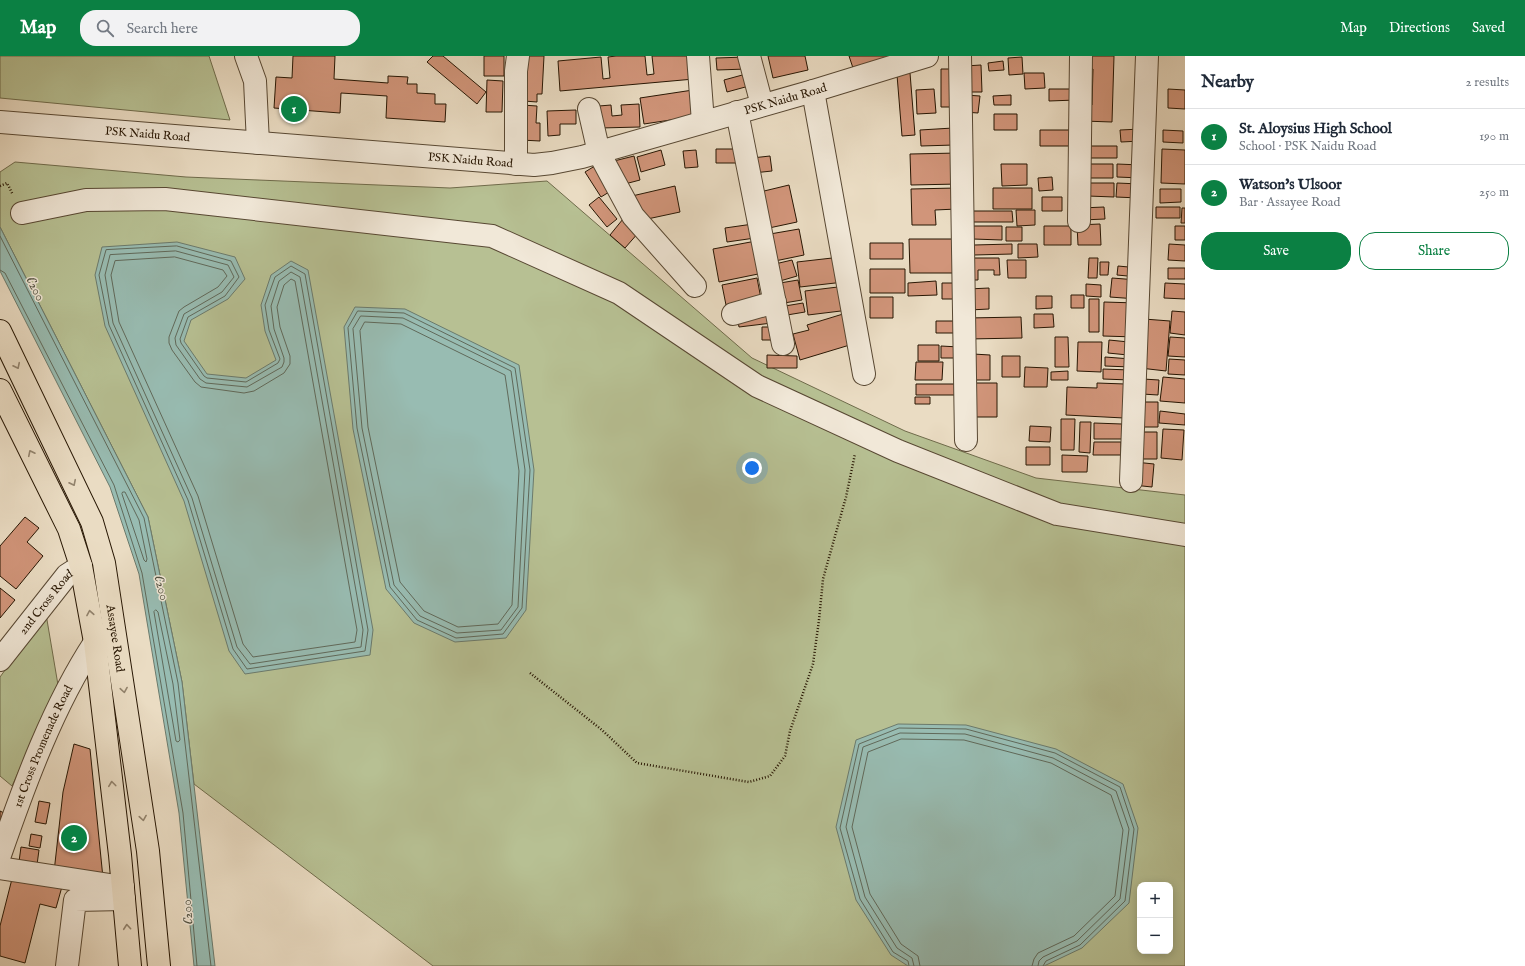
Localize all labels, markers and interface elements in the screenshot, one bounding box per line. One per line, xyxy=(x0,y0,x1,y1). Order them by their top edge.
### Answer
search box xyxy=(80,10,360,46)
text: Map xyxy=(20,16,56,40)
icon: search xyxy=(94,17,116,39)
text: Search here xyxy=(126,19,198,38)
text: Map xyxy=(1340,19,1367,37)
text: Directions xyxy=(1389,19,1450,37)
text: Saved xyxy=(1472,19,1505,37)
text: Nearby xyxy=(1201,72,1254,93)
text: 2 results xyxy=(1465,74,1509,91)
street label: PSK Naidu Road xyxy=(742,80,829,118)
pin: 1 xyxy=(281,94,307,124)
text: St. Aloysius High School xyxy=(1239,119,1392,138)
street label: PSK Naidu Road xyxy=(104,123,191,145)
text: 1 xyxy=(1212,128,1216,145)
text: 190 m xyxy=(1479,128,1509,145)
text: School · PSK Naidu Road xyxy=(1239,138,1376,155)
street label: PSK Naidu Road xyxy=(427,149,514,171)
text: Watson's Ulsoor xyxy=(1239,175,1342,194)
text: 2 xyxy=(1211,184,1217,201)
text: 250 m xyxy=(1479,184,1509,201)
text: Bar · Assayee Road xyxy=(1239,194,1340,211)
button: Save xyxy=(1201,232,1351,270)
button: Share xyxy=(1359,232,1509,270)
water label: C200 xyxy=(22,274,48,304)
one-way arrow xyxy=(12,362,20,369)
one-way arrow xyxy=(28,450,36,457)
your location xyxy=(742,458,762,478)
one-way arrow xyxy=(68,479,76,487)
street label: 2nd Cross Road xyxy=(16,566,76,637)
water label: C200 xyxy=(149,573,173,603)
street label: Assayee Road xyxy=(103,603,128,674)
one-way arrow xyxy=(86,610,95,616)
street label: 1st Cross Promenade Road xyxy=(10,682,76,809)
one-way arrow xyxy=(119,687,128,693)
one-way arrow xyxy=(108,781,117,787)
one-way arrow xyxy=(138,815,147,821)
pin: 2 xyxy=(61,823,87,853)
map controls xyxy=(1137,882,1173,954)
button: + xyxy=(1137,882,1173,918)
water label: C200 xyxy=(179,899,197,925)
button: − xyxy=(1137,918,1173,954)
one-way arrow xyxy=(122,924,131,930)

